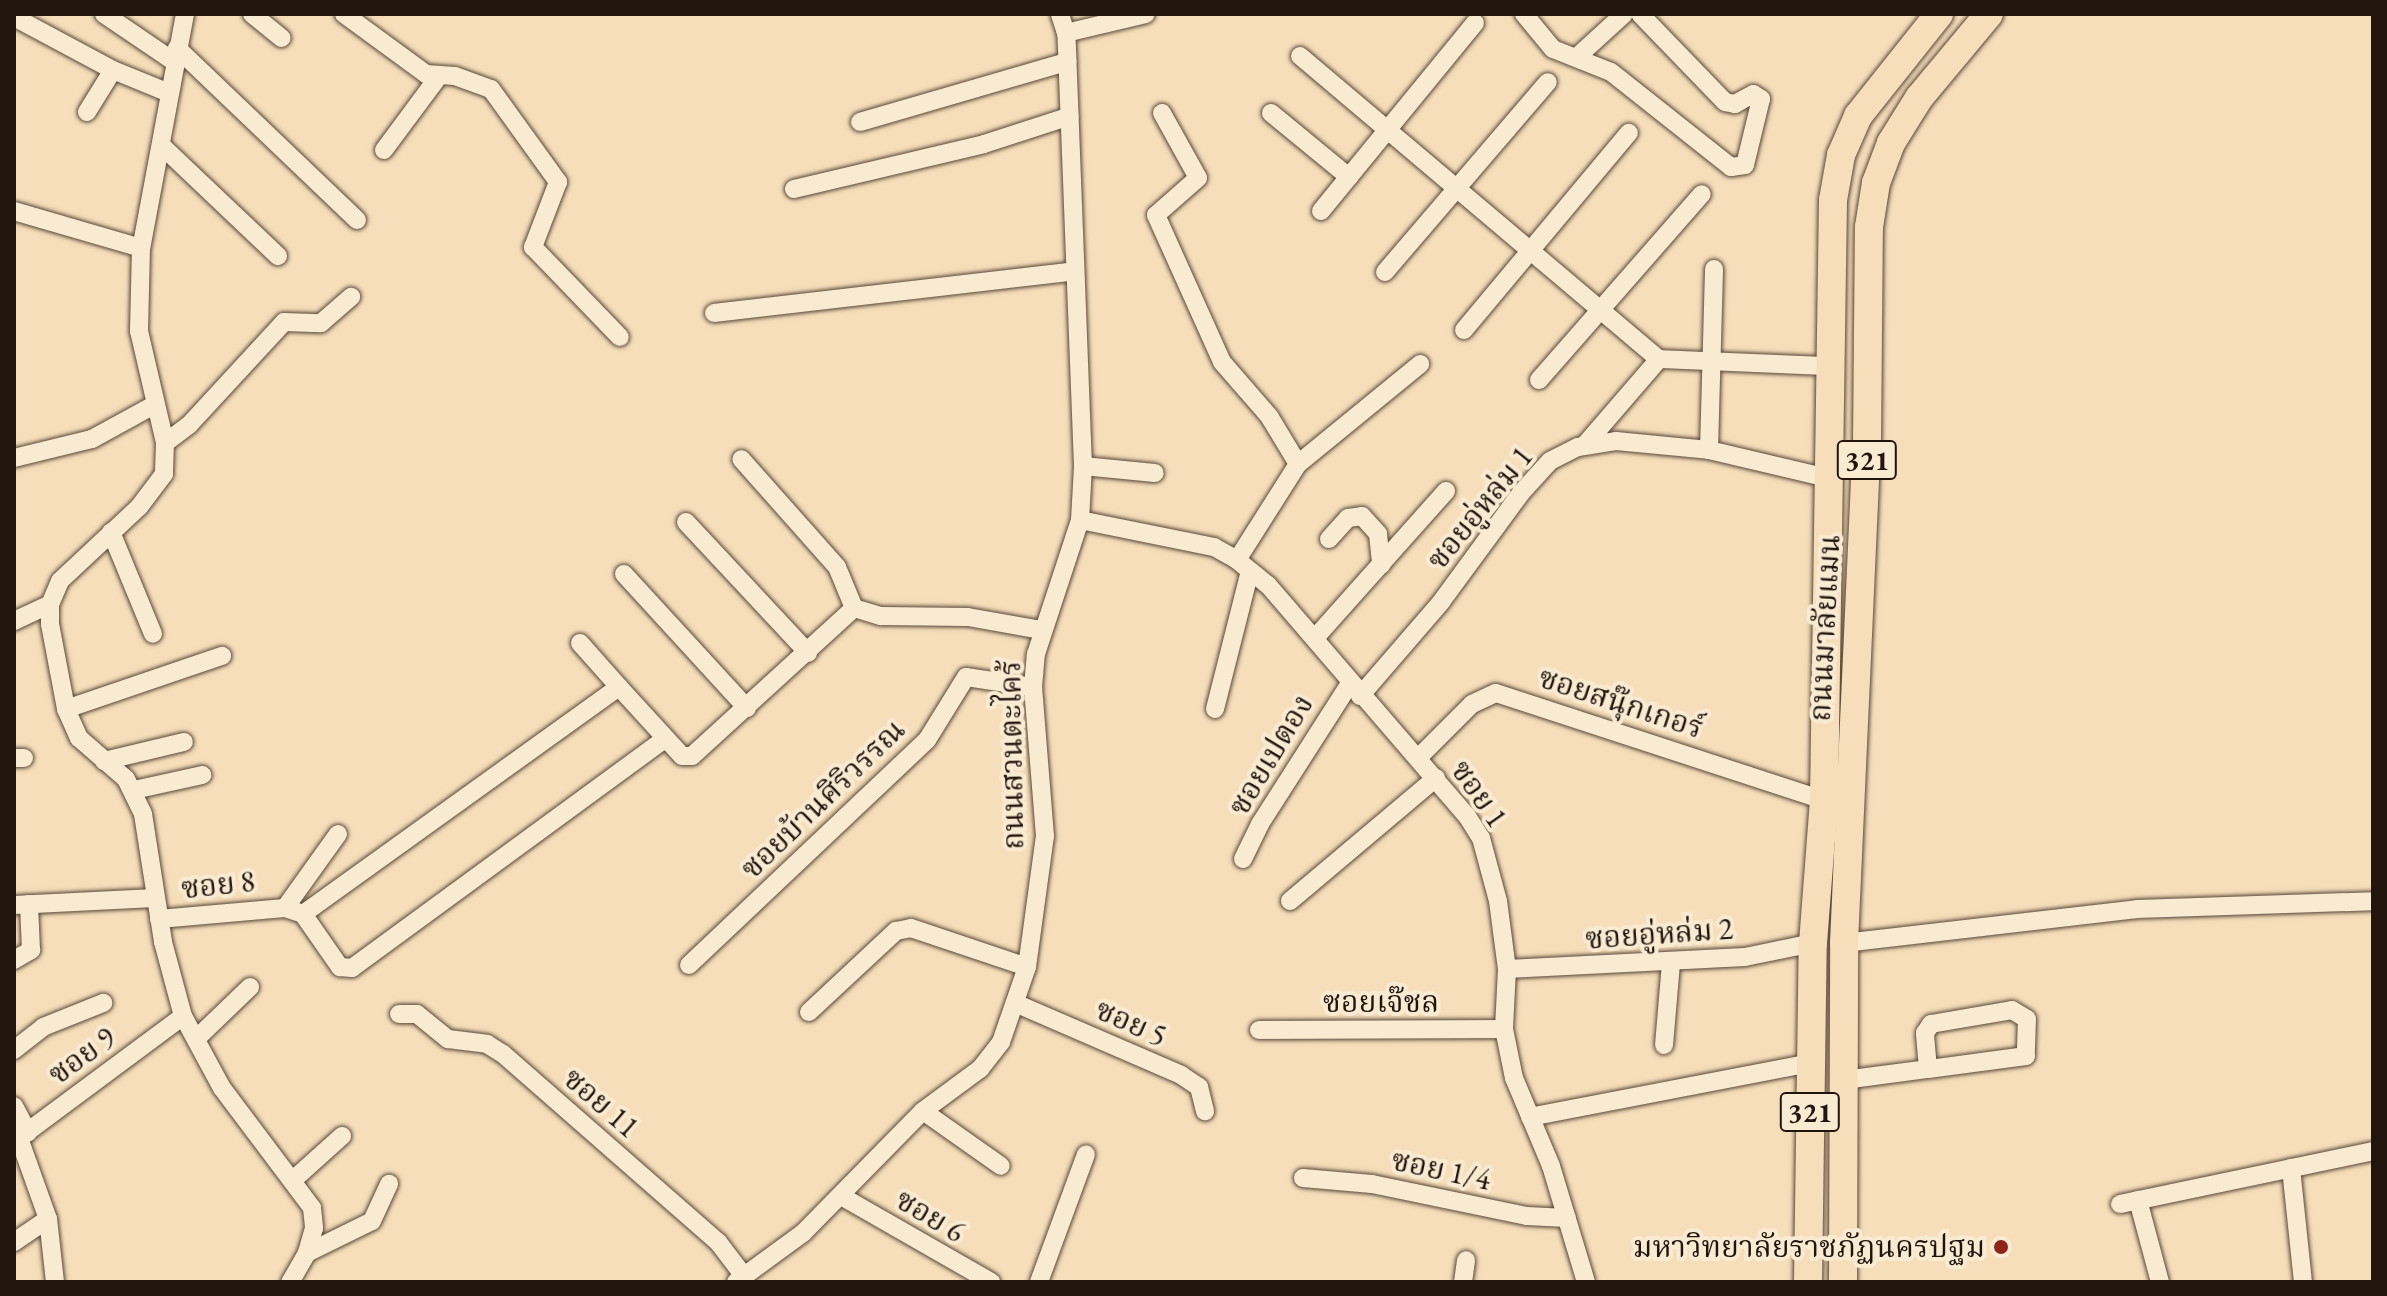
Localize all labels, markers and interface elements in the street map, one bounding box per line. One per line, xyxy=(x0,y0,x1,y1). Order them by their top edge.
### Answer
road number: 321 xyxy=(1835,436,1899,484)
street label: ซอยอู่หล่ม 1 xyxy=(1419,439,1541,577)
street label: ถนนมาลัยแมน xyxy=(1802,534,1848,722)
street label: ซอยสนุ๊กเกอร์ xyxy=(1534,659,1708,747)
street label: ถนนสวนตะไคร้ xyxy=(992,660,1032,850)
street label: ซอยเปตอง xyxy=(1221,688,1321,822)
street label: ซอยบ้านศิริวรรณ xyxy=(733,712,913,886)
street label: ซอย 1 xyxy=(1443,753,1515,835)
street label: ซอย 8 xyxy=(179,863,257,907)
street label: ซอยอู่หล่ม 2 xyxy=(1584,911,1734,957)
street label: ซอยเจ๊ชล xyxy=(1323,984,1439,1020)
street label: ซอย 5 xyxy=(1090,992,1172,1054)
street label: ซอย 9 xyxy=(41,1020,123,1092)
street label: ซอย 11 xyxy=(556,1060,646,1146)
road number: 321 xyxy=(1778,1088,1842,1136)
street label: ซอย 1/4 xyxy=(1388,1142,1494,1198)
street label: ซอย 6 xyxy=(889,1182,971,1250)
place label: มหาวิทยาลัยราชภัฏนครปฐม xyxy=(1633,1229,1985,1265)
marker: มหาวิทยาลัยราชภัฏนครปฐม xyxy=(1992,1238,2010,1256)

